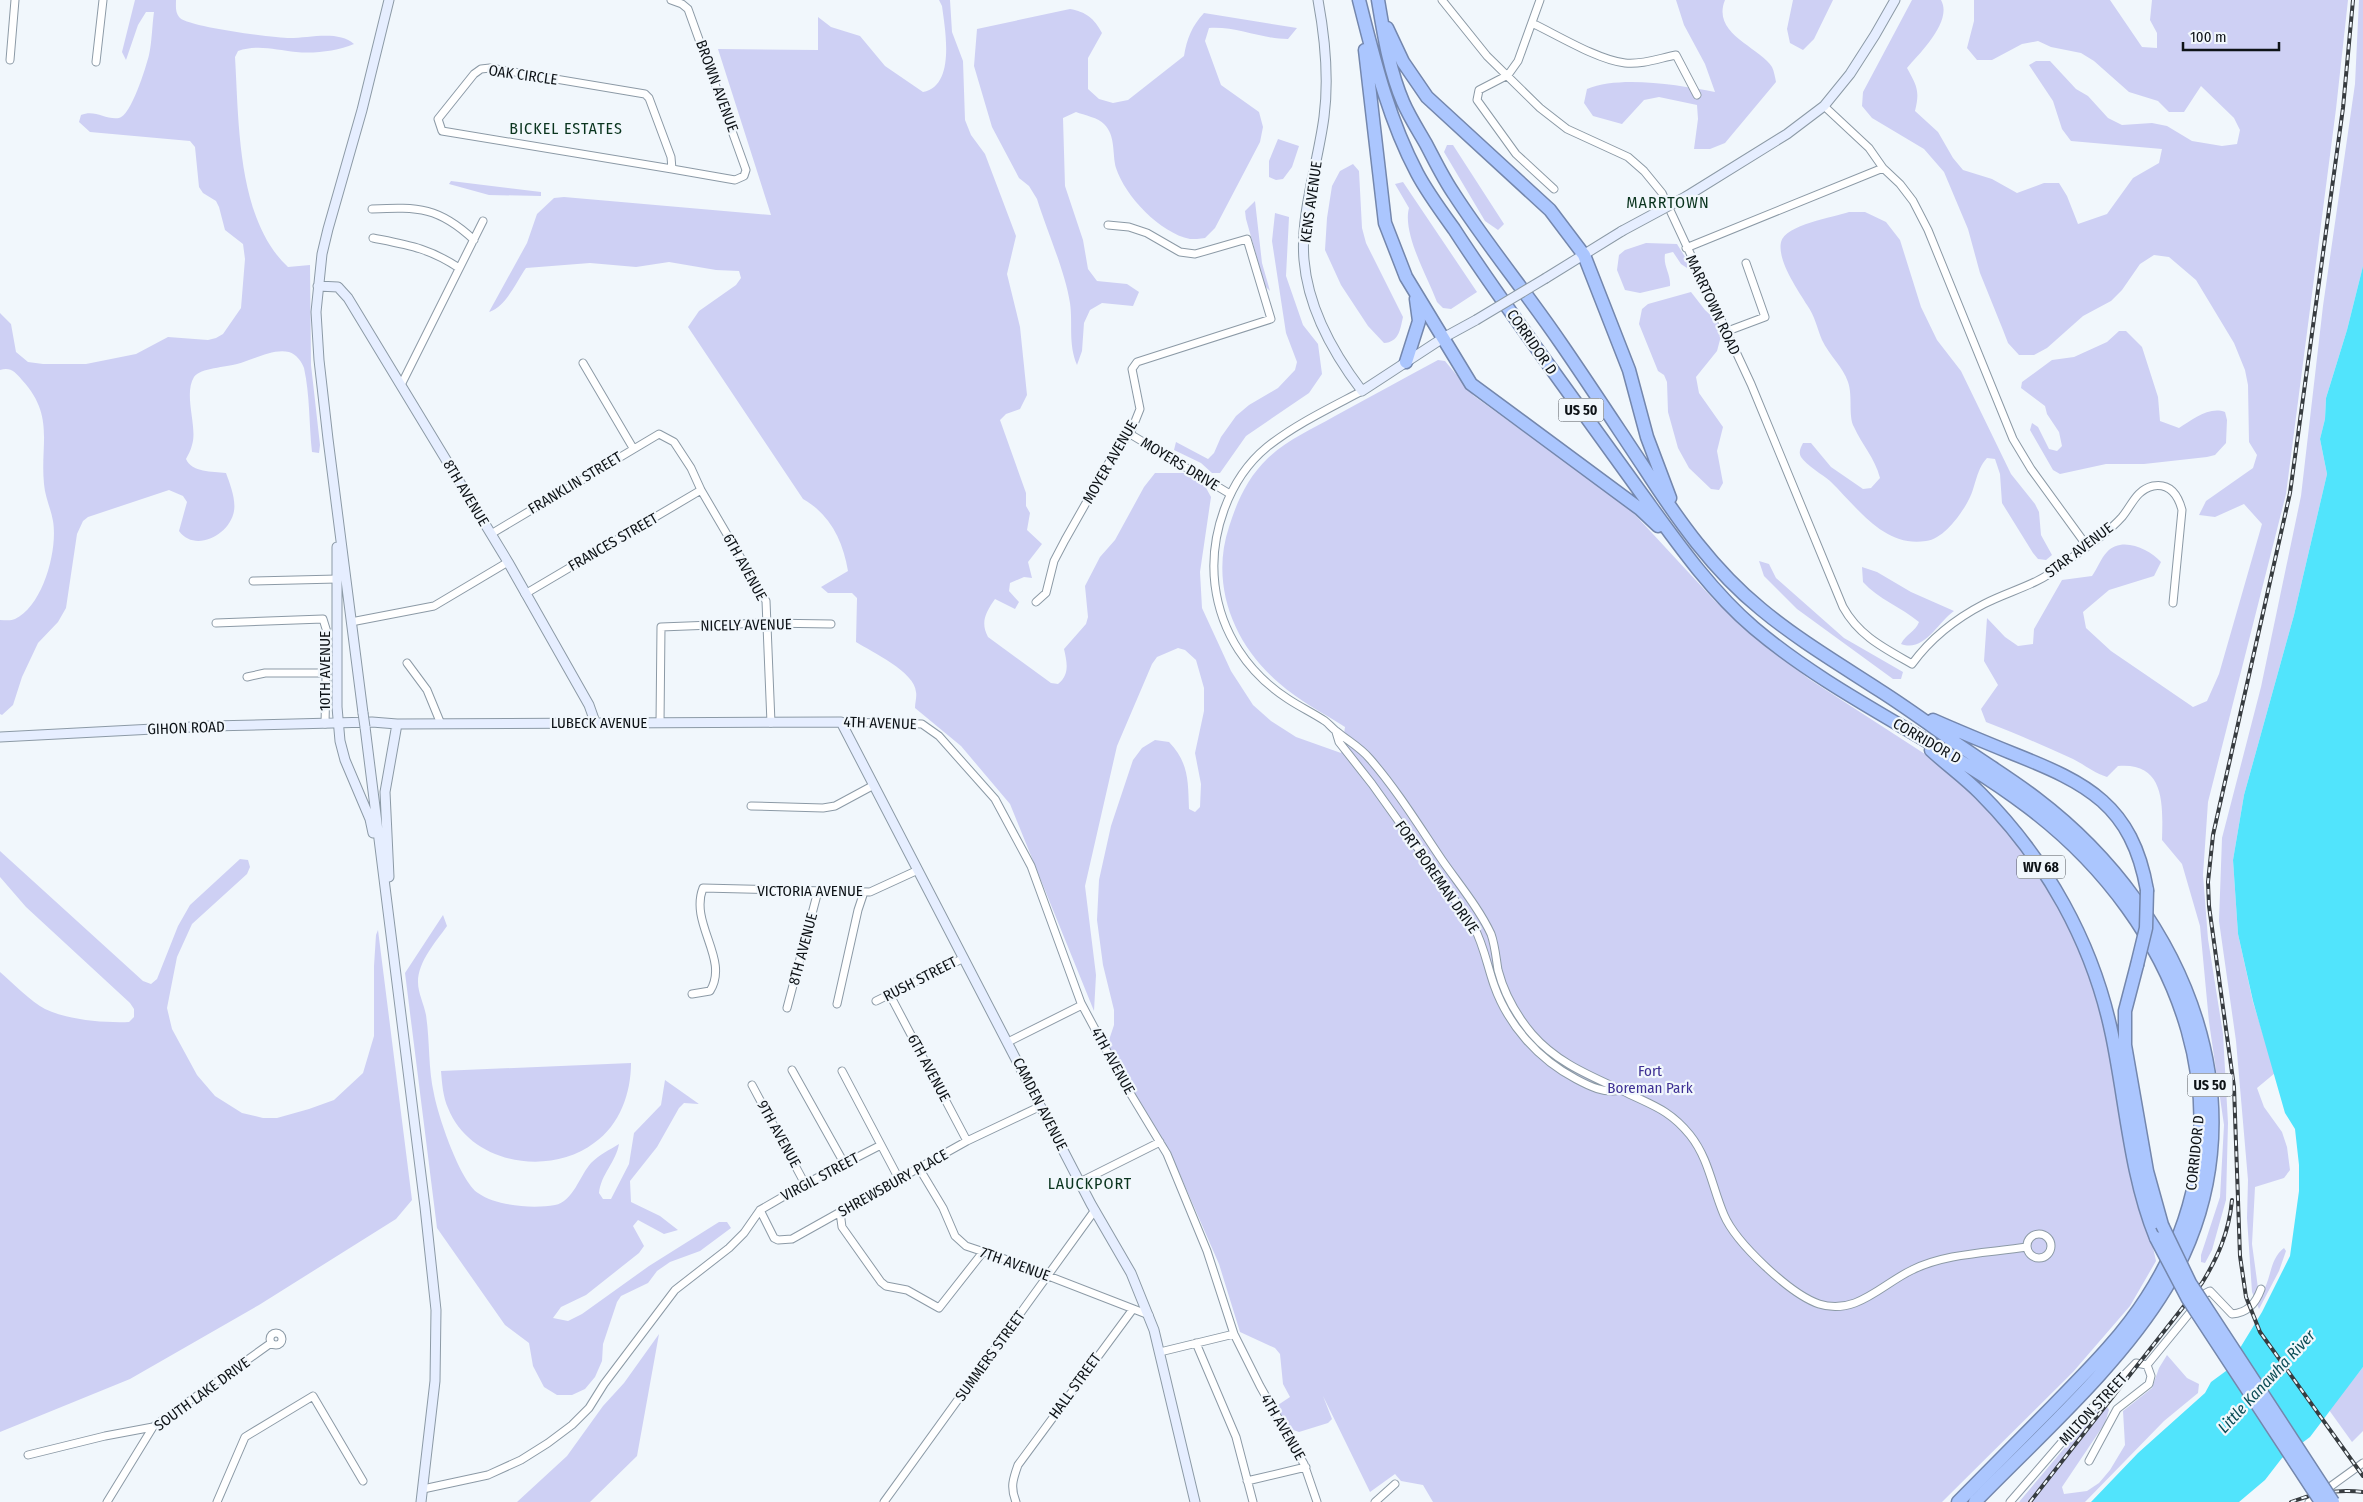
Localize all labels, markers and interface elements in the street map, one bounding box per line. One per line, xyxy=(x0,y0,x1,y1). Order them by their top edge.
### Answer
scale bar xyxy=(2183,20,2279,52)
text: 100 m xyxy=(2190,28,2227,46)
street label: BROWN AVENUE xyxy=(692,37,742,135)
street label: OAK CIRCLE xyxy=(487,61,559,89)
district label: BICKEL ESTATES xyxy=(509,119,623,138)
street label: KENS AVENUE xyxy=(1296,160,1326,244)
district label: MARRTOWN xyxy=(1626,193,1710,212)
street label: MARRTOWN ROAD xyxy=(1682,252,1744,358)
street label: CORRIDOR D xyxy=(1503,306,1561,378)
road number: US 50 xyxy=(1558,398,1604,422)
street label: MOYER AVENUE xyxy=(1079,417,1141,507)
street label: MOYERS DRIVE xyxy=(1137,433,1223,495)
street label: FRANKLIN STREET xyxy=(525,448,625,518)
street label: 8TH AVENUE xyxy=(439,457,493,529)
street label: FRANCES STREET xyxy=(565,509,661,575)
street label: STAR AVENUE xyxy=(2042,519,2116,581)
street label: 6TH AVENUE xyxy=(719,530,771,604)
street label: NICELY AVENUE xyxy=(700,615,792,635)
street label: 10TH AVENUE xyxy=(316,631,334,711)
street label: 4TH AVENUE xyxy=(843,713,917,733)
street label: LUBECK AVENUE xyxy=(551,714,647,732)
street label: CORRIDOR D xyxy=(1890,714,1964,768)
street label: GIHON ROAD xyxy=(147,718,225,738)
street label: FORT BOREMAN DRIVE xyxy=(1391,817,1483,937)
road number: WV 68 xyxy=(2017,856,2065,879)
street label: VICTORIA AVENUE xyxy=(757,882,863,900)
street label: 8TH AVENUE xyxy=(785,911,821,987)
street label: RUSH STREET xyxy=(880,953,960,1005)
street label: 4TH AVENUE xyxy=(1087,1025,1139,1097)
street label: 6TH AVENUE xyxy=(904,1031,954,1105)
street label: CAMDEN AVENUE xyxy=(1009,1055,1071,1153)
park label: Fort Boreman Park xyxy=(1607,1062,1693,1097)
road number: US 50 xyxy=(2188,1074,2232,1096)
street label: 9TH AVENUE xyxy=(753,1097,805,1171)
street label: CORRIDOR D xyxy=(2182,1114,2208,1192)
street label: SHREWSBURY PLACE xyxy=(835,1145,951,1221)
street label: VIRGIL STREET xyxy=(778,1149,862,1205)
district label: LAUCKPORT xyxy=(1048,1174,1132,1193)
street label: 7TH AVENUE xyxy=(978,1243,1052,1285)
street label: SUMMERS STREET xyxy=(951,1307,1029,1405)
water label: Little Kanawha River xyxy=(2214,1326,2319,1437)
street label: HALL STREET xyxy=(1045,1350,1105,1422)
street label: SOUTH LAKE DRIVE xyxy=(151,1353,253,1435)
street label: MILTON STREET xyxy=(2055,1369,2131,1449)
street label: 4TH AVENUE xyxy=(1257,1391,1309,1463)

